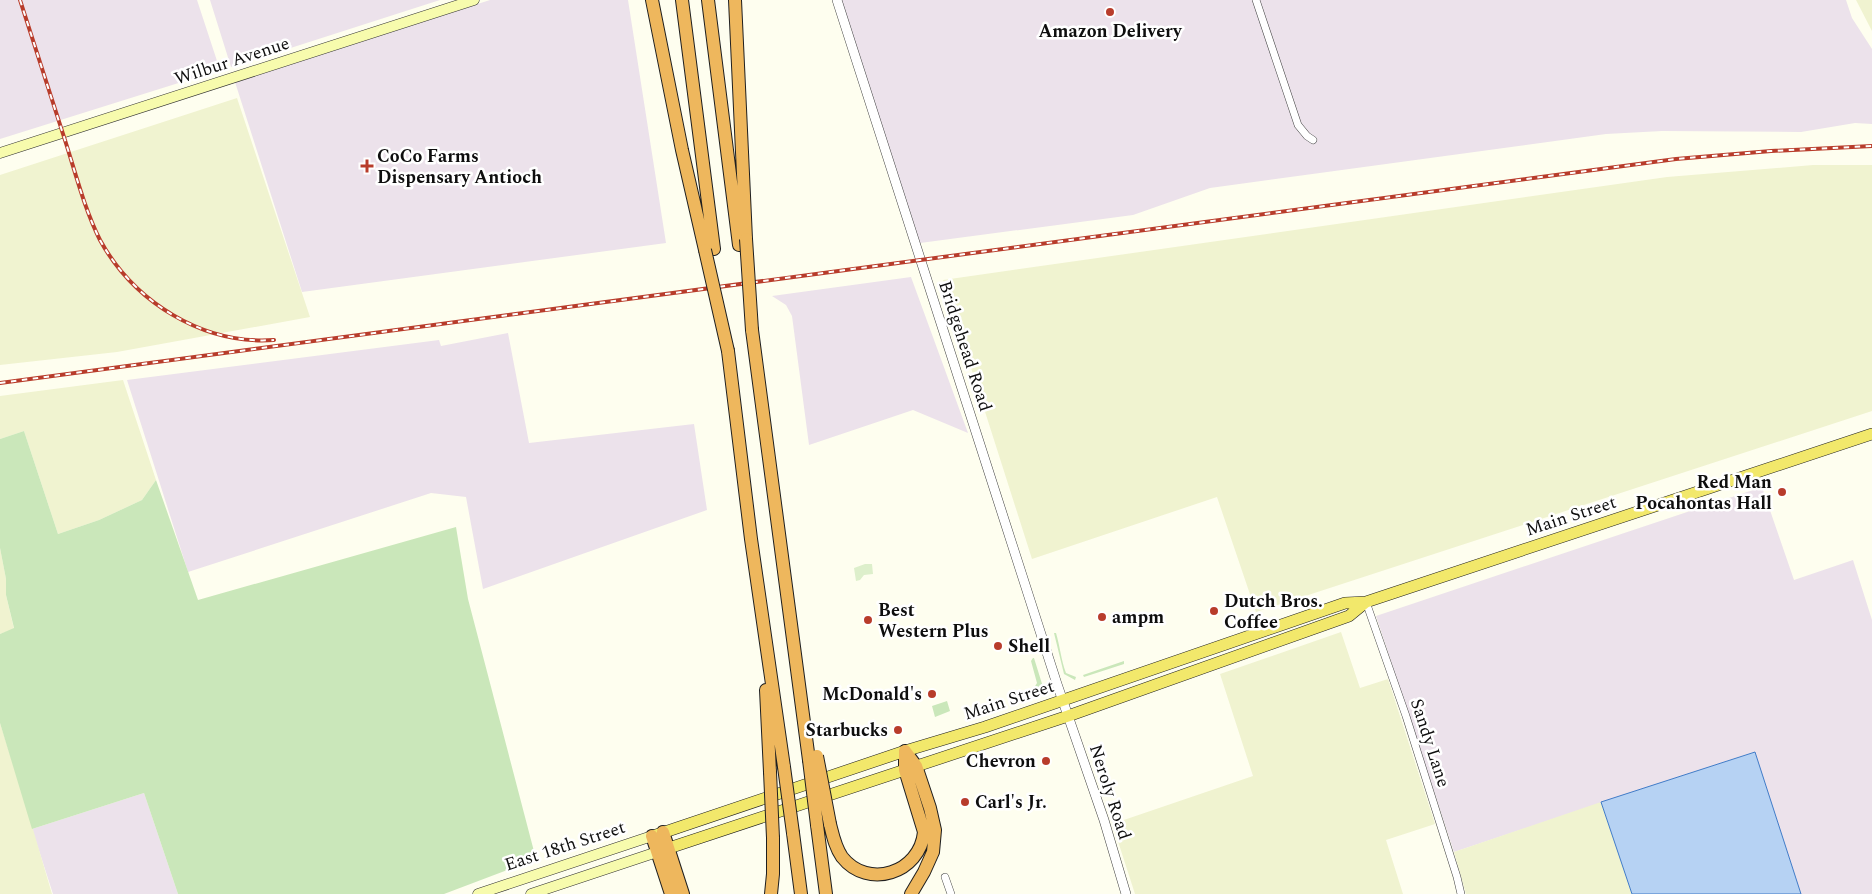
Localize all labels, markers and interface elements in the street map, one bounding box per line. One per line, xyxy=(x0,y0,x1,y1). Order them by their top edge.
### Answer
marker: Amazon Delivery xyxy=(1104,6,1116,18)
place label: Amazon Delivery xyxy=(1038,18,1183,45)
street label: Wilbur Avenue xyxy=(171,30,293,92)
place label: CoCo Farms Dispensary Antioch xyxy=(377,143,542,191)
marker: CoCo Farms Dispensary Antioch xyxy=(361,160,373,172)
street label: Bridgehead Road xyxy=(931,277,999,415)
place label: Red Man Pocahontas Hall xyxy=(1635,469,1772,517)
marker: Red Man Pocahontas Hall xyxy=(1776,486,1788,498)
street label: Main Street xyxy=(1522,489,1620,543)
place label: Dutch Bros. Coffee xyxy=(1224,588,1323,636)
place label: Best Western Plus xyxy=(878,597,989,645)
place label: ampm xyxy=(1112,604,1164,631)
marker: Dutch Bros. Coffee xyxy=(1208,605,1220,617)
marker: ampm xyxy=(1096,611,1108,623)
marker: Best Western Plus xyxy=(862,614,874,626)
place label: Shell xyxy=(1008,633,1050,660)
marker: Shell xyxy=(992,640,1004,652)
street label: Main Street xyxy=(960,673,1058,727)
place label: McDonald's xyxy=(822,681,922,708)
marker: McDonald's xyxy=(926,688,938,700)
street label: Sandy Lane xyxy=(1403,695,1457,791)
place label: Starbucks xyxy=(806,717,888,744)
marker: Starbucks xyxy=(892,724,904,736)
street label: Neroly Road xyxy=(1082,741,1138,843)
place label: Chevron xyxy=(966,748,1036,775)
marker: Chevron xyxy=(1040,755,1052,767)
place label: Carl's Jr. xyxy=(975,789,1047,816)
marker: Carl's Jr. xyxy=(959,796,971,808)
street label: East 18th Street xyxy=(501,814,629,878)

